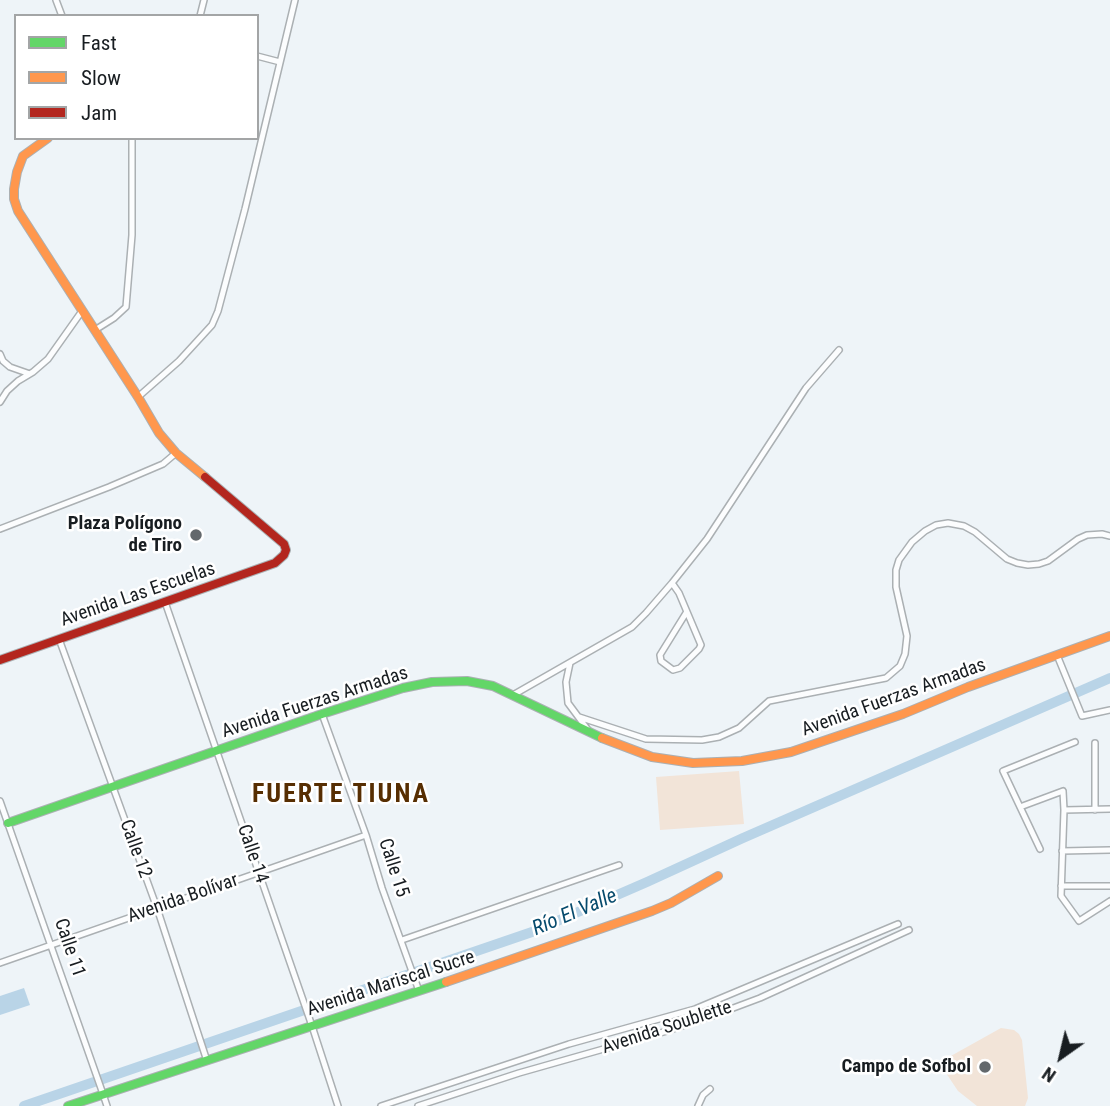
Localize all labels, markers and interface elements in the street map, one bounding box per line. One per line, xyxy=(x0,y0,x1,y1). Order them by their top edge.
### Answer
legend xyxy=(14,14,259,140)
text: Fast xyxy=(81,31,117,55)
text: Slow xyxy=(81,66,121,90)
text: Jam xyxy=(81,101,117,125)
place label: Plaza Polígono de Tiro xyxy=(68,513,182,557)
marker: Plaza Polígono de Tiro xyxy=(188,527,204,543)
street label: Avenida Las Escuelas xyxy=(58,558,218,632)
street label: Avenida Fuerzas Armadas xyxy=(799,654,989,742)
street label: Avenida Fuerzas Armadas xyxy=(219,662,411,744)
district label: FUERTE TIUNA xyxy=(253,779,429,811)
street label: Calle 12 xyxy=(114,817,156,881)
street label: Calle 14 xyxy=(231,822,273,886)
street label: Calle 15 xyxy=(373,836,413,900)
street label: Avenida Bolívar xyxy=(125,869,241,929)
water label: Río El Valle xyxy=(529,884,621,942)
street label: Calle 11 xyxy=(48,916,90,980)
street label: Avenida Mariscal Sucre xyxy=(304,946,478,1022)
street label: Avenida Soublette xyxy=(599,996,735,1060)
north arrow xyxy=(1026,1022,1096,1092)
place label: Campo de Sofbol xyxy=(841,1056,971,1078)
marker: Campo de Sofbol xyxy=(977,1059,993,1075)
text: N xyxy=(1038,1062,1060,1088)

